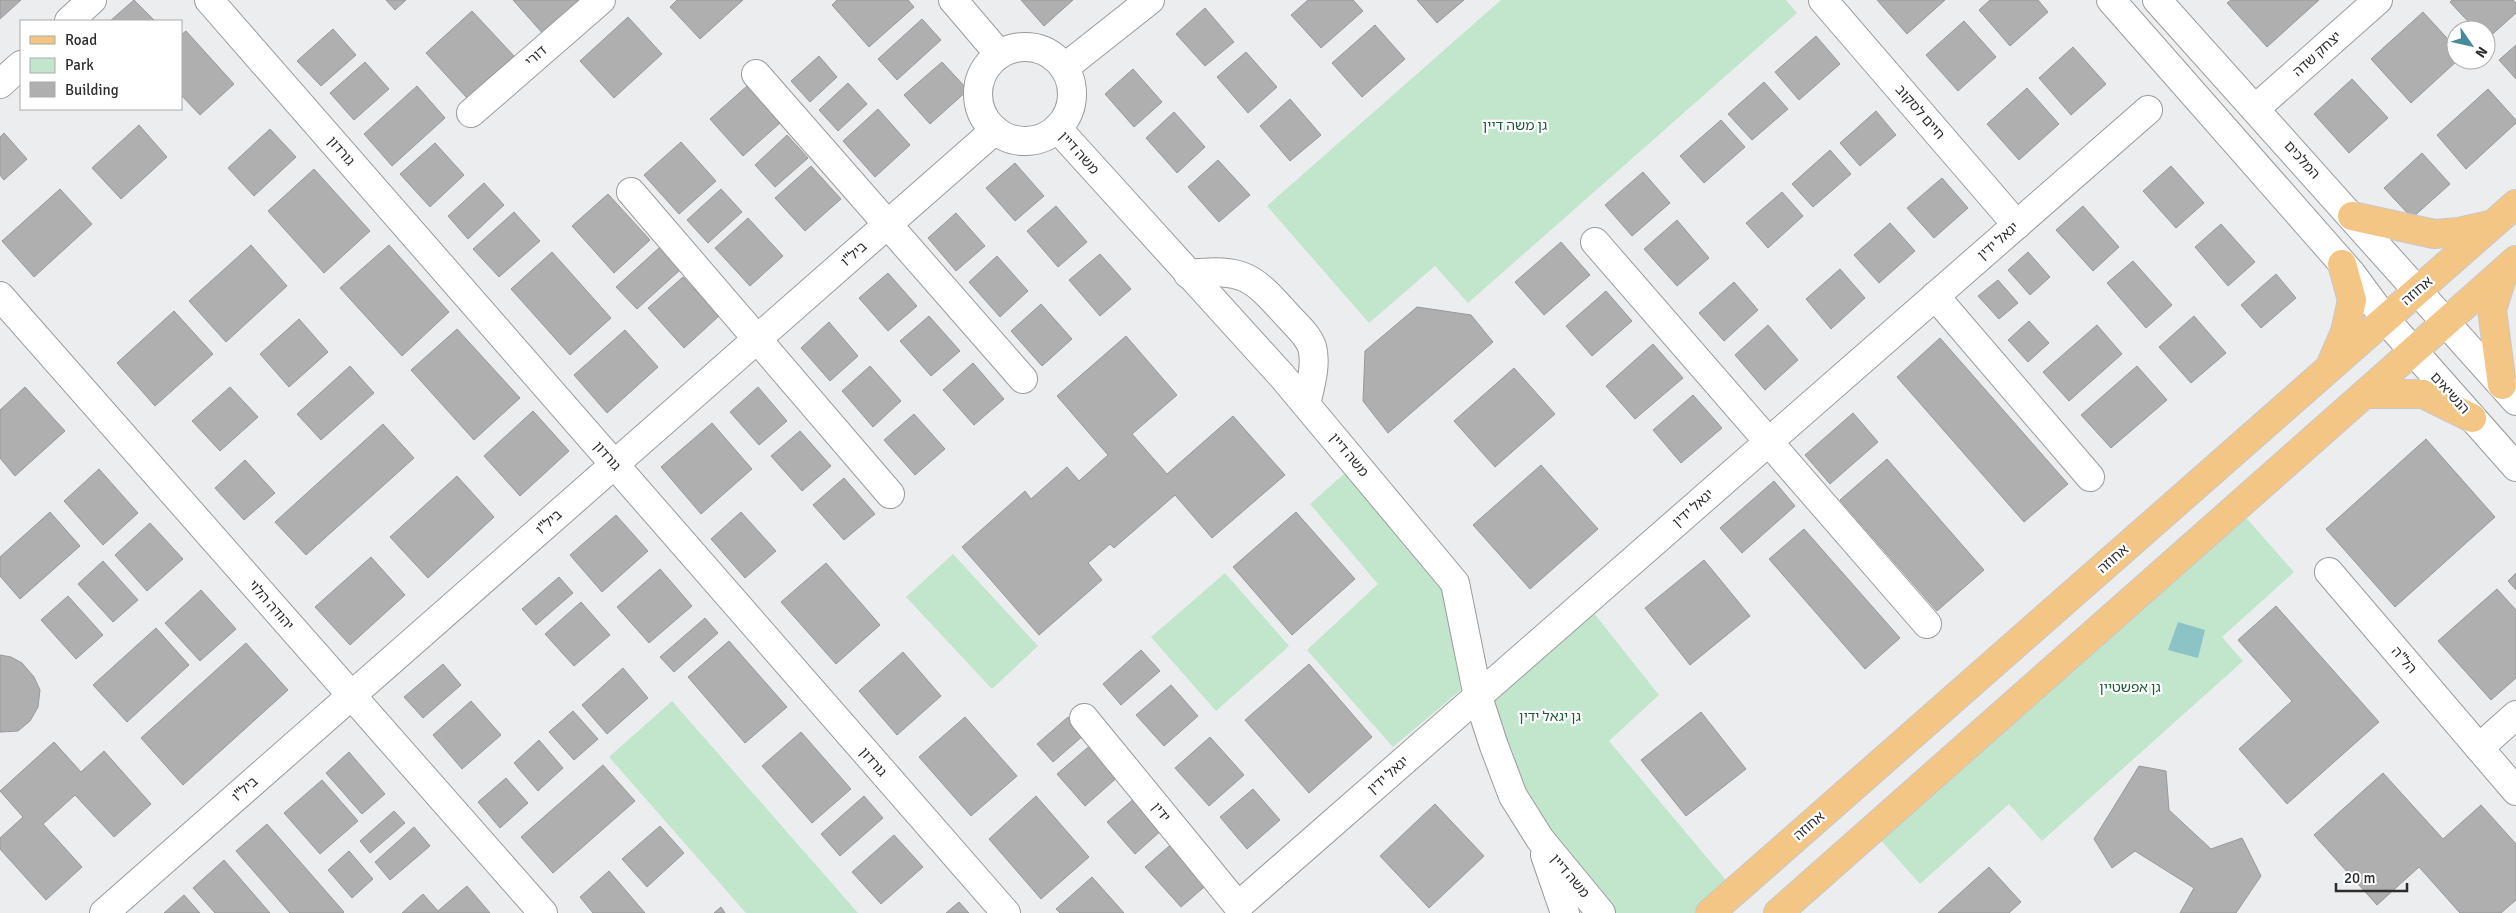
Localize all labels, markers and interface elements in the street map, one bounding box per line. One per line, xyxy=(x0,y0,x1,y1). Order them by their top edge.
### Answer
legend xyxy=(20,20,182,110)
north arrow xyxy=(2446,20,2496,70)
street label: יצחק שדה xyxy=(2289,28,2345,80)
text: Road xyxy=(65,31,97,49)
street label: דורי xyxy=(522,42,551,70)
text: N xyxy=(2472,43,2491,61)
text: Park xyxy=(65,56,94,74)
text: Building xyxy=(65,81,119,99)
street label: חיים לסקוב xyxy=(1892,81,1948,143)
park label: גן משה דיין xyxy=(1483,117,1547,134)
street label: משה דיין xyxy=(1055,128,1103,178)
street label: גורדון xyxy=(324,133,358,169)
street label: המלכים xyxy=(2280,137,2324,183)
street label: יגאל ידין xyxy=(1974,219,2022,263)
street label: ביל"ו xyxy=(837,238,871,270)
street label: אחוזה xyxy=(2398,273,2436,309)
street label: הנשיאים xyxy=(2427,369,2473,417)
street label: משה דיין xyxy=(1326,430,1372,480)
street label: גורדון xyxy=(590,438,624,474)
street label: יגאל ידין xyxy=(1669,486,1717,530)
street label: ביל"ו xyxy=(532,506,566,538)
street label: אחוזה xyxy=(2094,541,2132,577)
street label: יהודה הלוי xyxy=(245,577,297,633)
street label: הל"ה xyxy=(2388,643,2420,677)
park label: גן אפשטיין xyxy=(2099,679,2161,696)
park label: גן יגאל ידין xyxy=(1519,708,1581,725)
street label: גורדון xyxy=(856,744,890,780)
street label: יגאל ידין xyxy=(1364,753,1412,797)
street label: ביל"ו xyxy=(228,773,262,805)
street label: ידין xyxy=(1148,799,1174,825)
street label: אחוזה xyxy=(1790,808,1828,844)
street label: משה דיין xyxy=(1547,851,1593,901)
scale bar xyxy=(2336,860,2407,892)
text: 20 m xyxy=(2344,869,2375,887)

